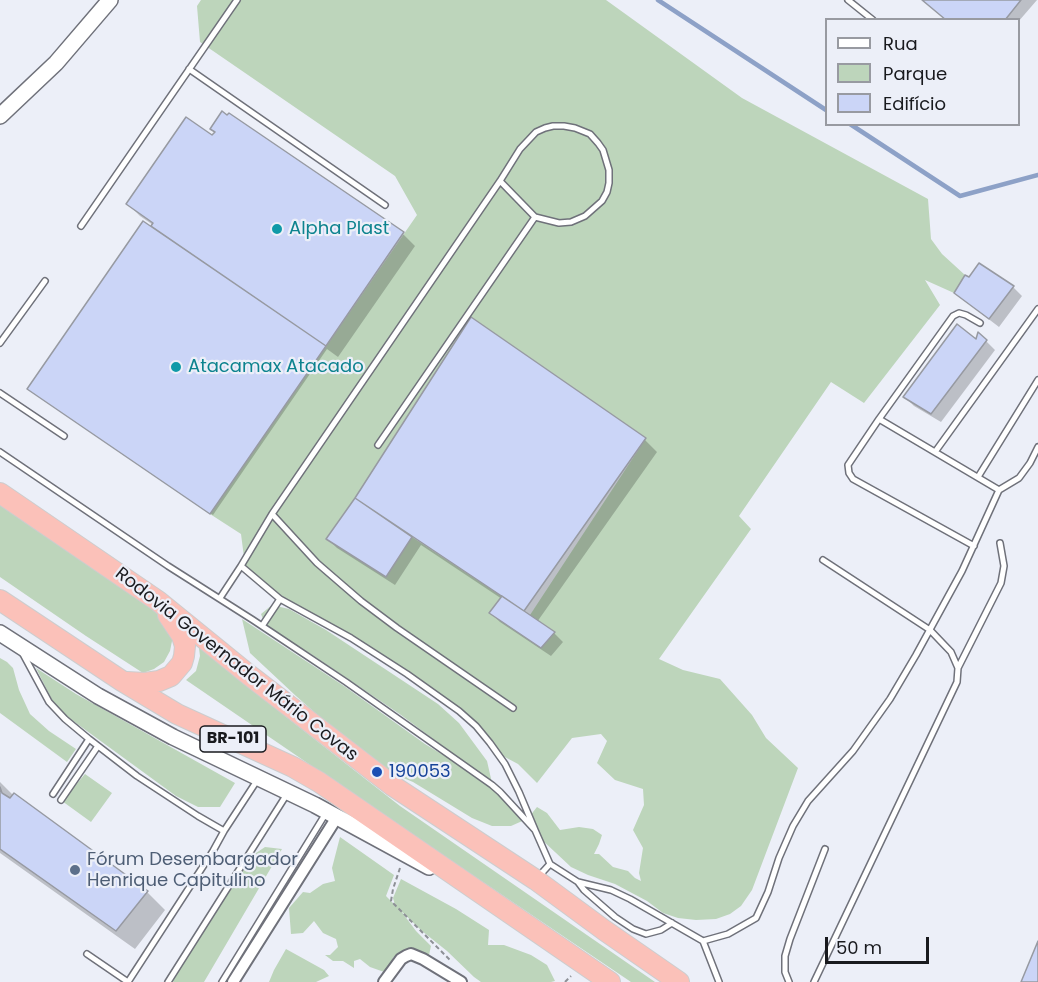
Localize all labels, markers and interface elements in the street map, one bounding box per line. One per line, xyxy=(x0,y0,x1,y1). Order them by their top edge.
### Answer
legend xyxy=(825,18,1020,126)
text: Rua xyxy=(883,31,918,56)
text: Parque xyxy=(883,61,947,86)
text: Edifício xyxy=(883,91,946,116)
place label: Alpha Plast xyxy=(289,218,389,240)
marker: Alpha Plast xyxy=(270,222,284,236)
place label: Atacamax Atacado xyxy=(188,356,364,378)
marker: Atacamax Atacado xyxy=(169,360,183,374)
street label: Rodovia Governador Mário Covas xyxy=(110,563,362,767)
road number: BR-101 xyxy=(200,726,266,752)
place label: 190053 xyxy=(389,761,451,783)
marker: 190053 xyxy=(370,765,384,779)
place label: Fórum Desembargador Henrique Capitulino xyxy=(87,849,298,892)
marker: Fórum Desembargador Henrique Capitulino xyxy=(68,863,82,877)
scale bar xyxy=(828,925,932,963)
text: 50 m xyxy=(836,935,882,960)

